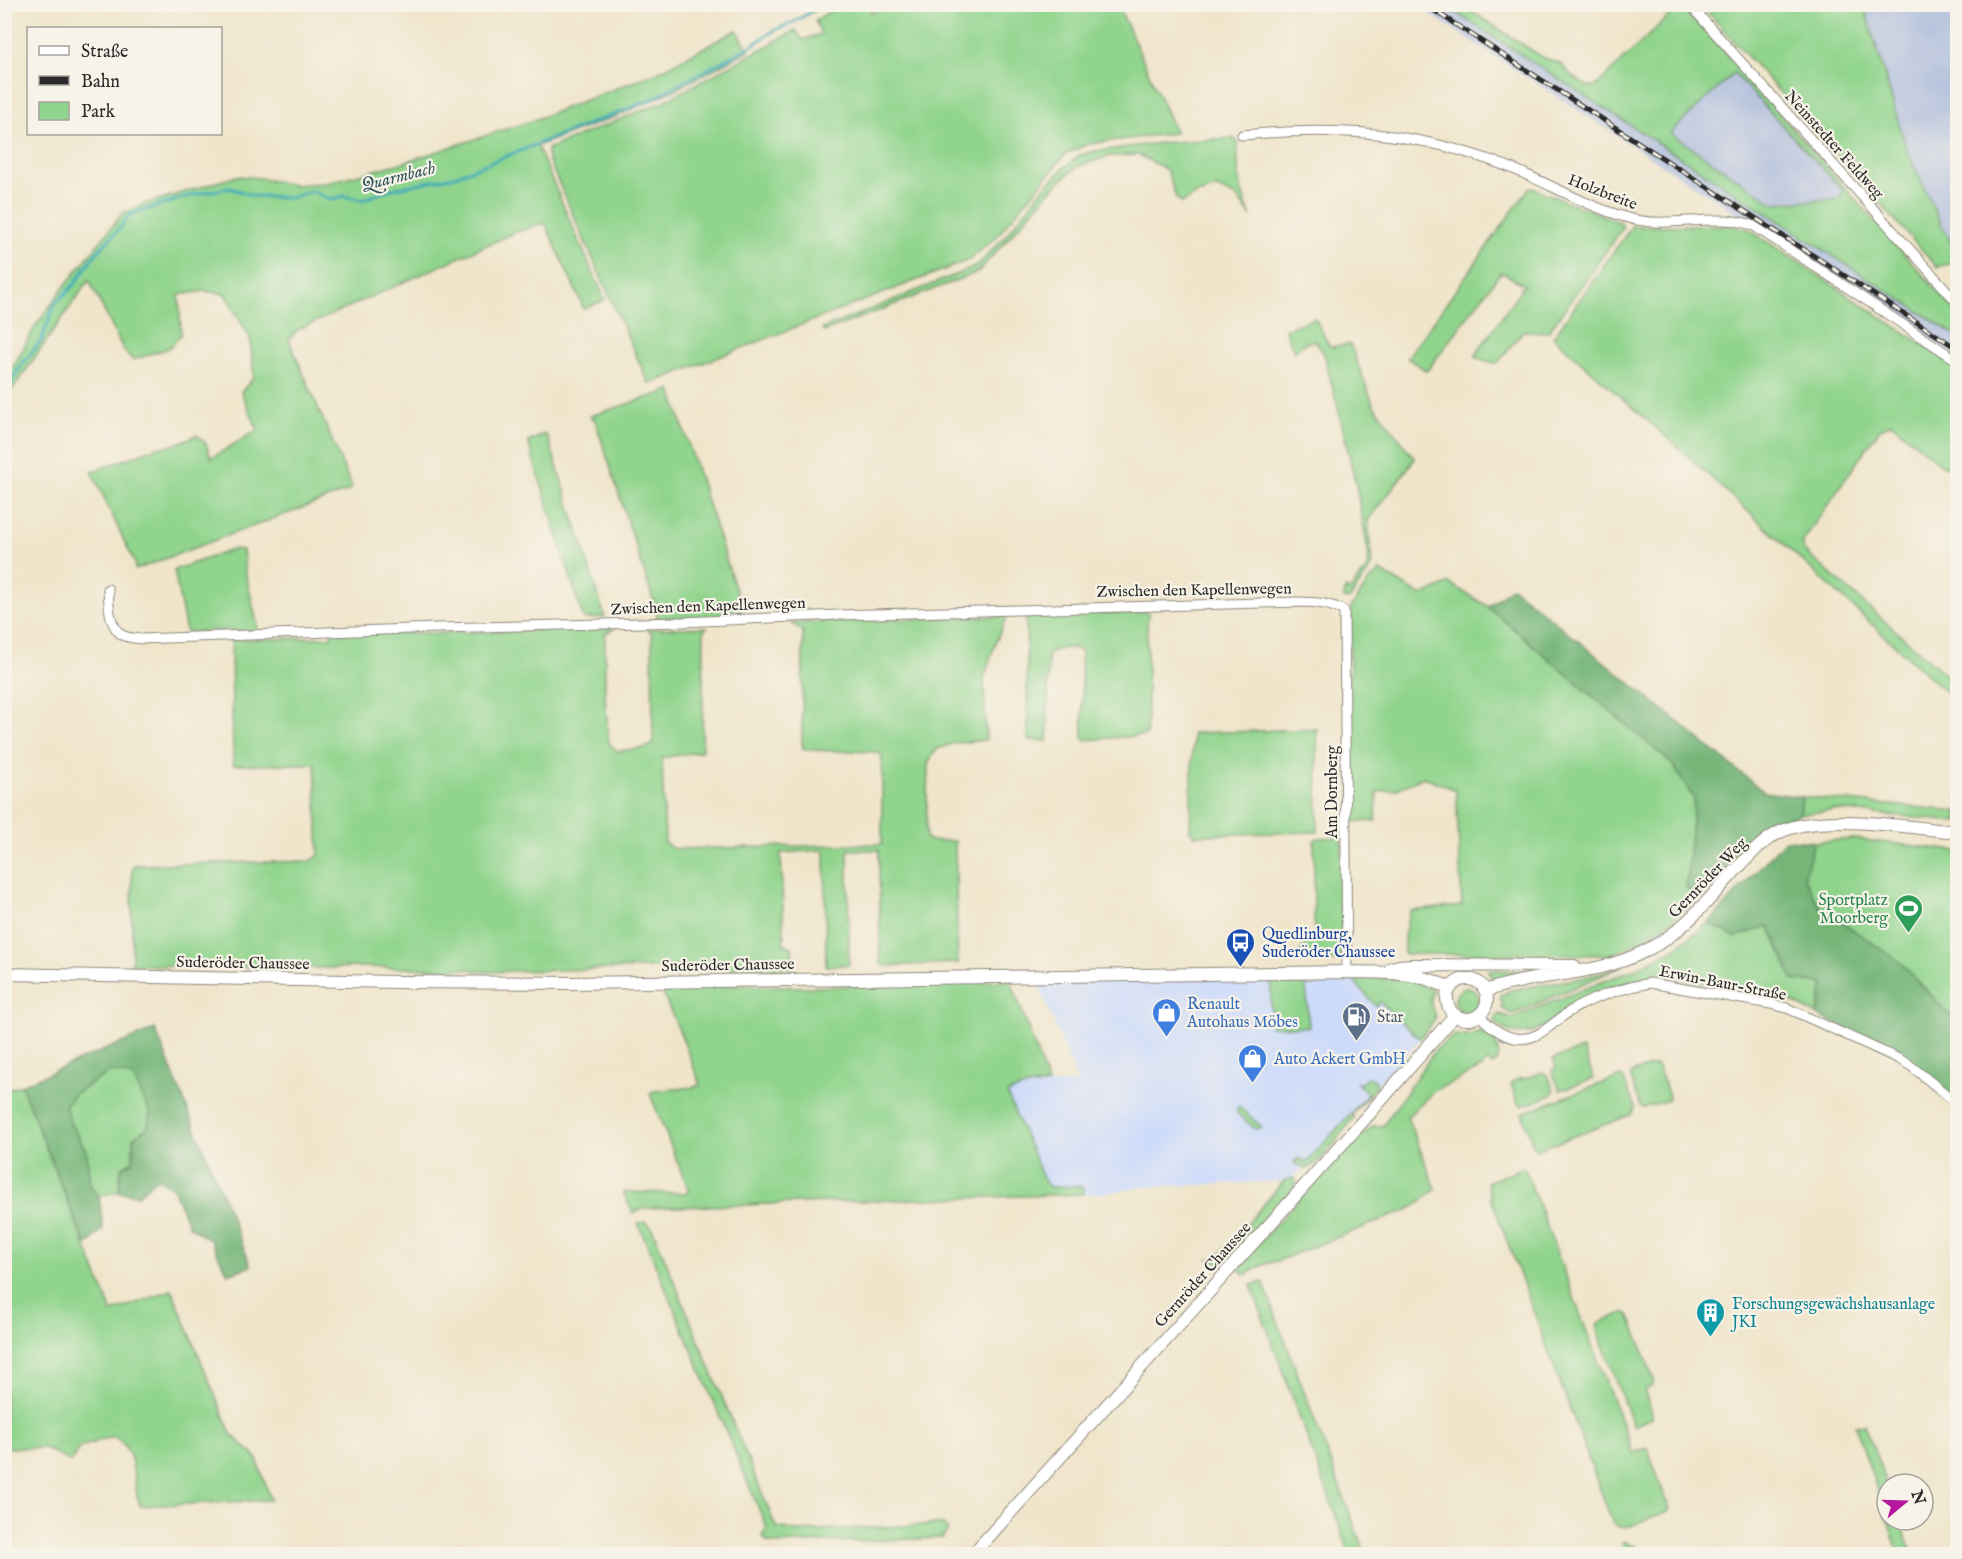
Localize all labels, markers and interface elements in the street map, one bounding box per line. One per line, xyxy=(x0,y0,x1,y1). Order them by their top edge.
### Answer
legend xyxy=(27,27,222,135)
text: Straße xyxy=(81,41,128,64)
text: Bahn xyxy=(81,71,120,94)
street label: Neinstedter Feldweg xyxy=(1779,87,1888,204)
text: Park xyxy=(81,101,116,124)
water label: Quarmbach xyxy=(359,157,438,198)
street label: Holzbreite xyxy=(1565,171,1640,215)
street label: Zwischen den Kapellenwegen xyxy=(1096,579,1292,603)
street label: Zwischen den Kapellenwegen xyxy=(610,594,806,620)
street label: Am Dornberg xyxy=(1323,745,1343,839)
street label: Gernröder Weg xyxy=(1665,834,1752,923)
place label: Sportplatz Moorberg xyxy=(1818,891,1888,929)
sports icon: Sportplatz Moorberg xyxy=(1893,892,1925,934)
place label: Quedlinburg, Suderöder Chaussee xyxy=(1262,925,1395,963)
bus stop icon: Quedlinburg, Suderöder Chaussee xyxy=(1225,926,1257,968)
street label: Suderöder Chaussee xyxy=(176,953,310,975)
street label: Suderöder Chaussee xyxy=(661,955,795,977)
street label: Erwin-Baur-Straße xyxy=(1657,962,1788,1006)
place label: Renault Autohaus Möbes xyxy=(1186,995,1298,1033)
shop icon: Renault Autohaus Möbes xyxy=(1150,996,1182,1038)
fuel station icon: Star xyxy=(1340,1000,1372,1042)
place label: Star xyxy=(1377,1008,1404,1028)
shop icon: Auto Ackert GmbH xyxy=(1237,1042,1269,1084)
place label: Auto Ackert GmbH xyxy=(1273,1050,1406,1070)
street label: Gernröder Chaussee xyxy=(1151,1218,1256,1332)
place label: Forschungsgewächshausanlage JKI xyxy=(1730,1295,1935,1333)
building icon: Forschungsgewächshausanlage JKI xyxy=(1695,1296,1727,1338)
north arrow xyxy=(1875,1472,1935,1532)
text: N xyxy=(1905,1487,1929,1508)

